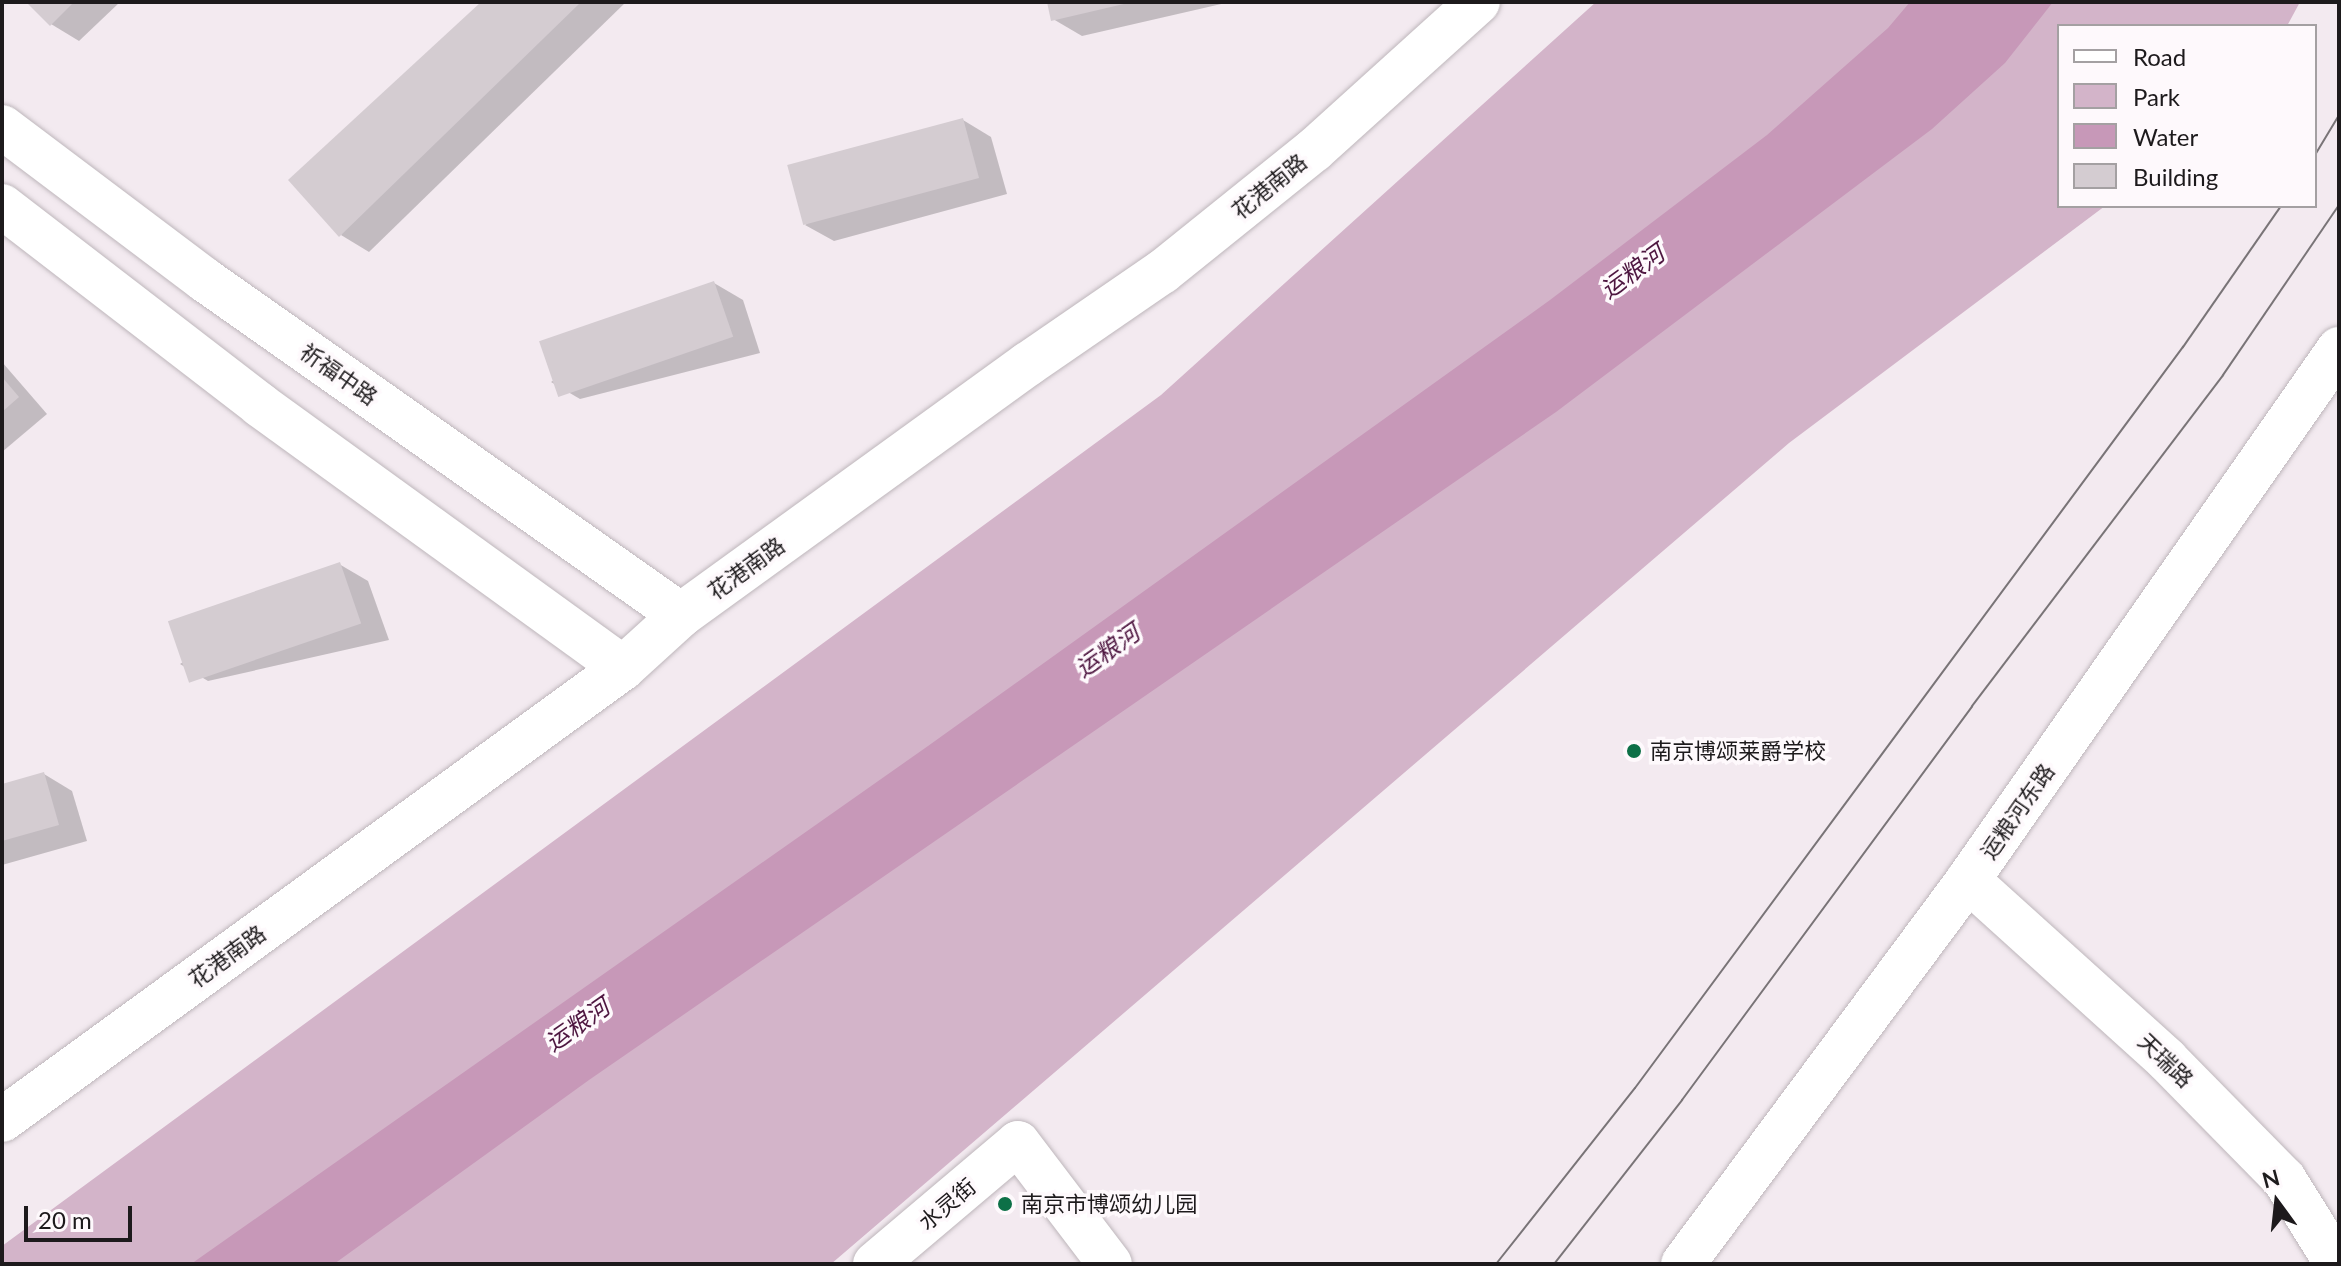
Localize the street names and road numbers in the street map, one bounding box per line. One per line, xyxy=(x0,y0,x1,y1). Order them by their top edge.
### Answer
street label: 花港南路 xyxy=(1226,148,1312,224)
street label: 祈福中路 xyxy=(295,338,383,410)
street label: 花港南路 xyxy=(703,531,789,605)
street label: 运粮河东路 xyxy=(1975,758,2059,864)
street label: 花港南路 xyxy=(184,919,270,993)
street label: 天瑞路 xyxy=(2133,1028,2199,1092)
street label: 水灵街 xyxy=(913,1173,981,1235)

